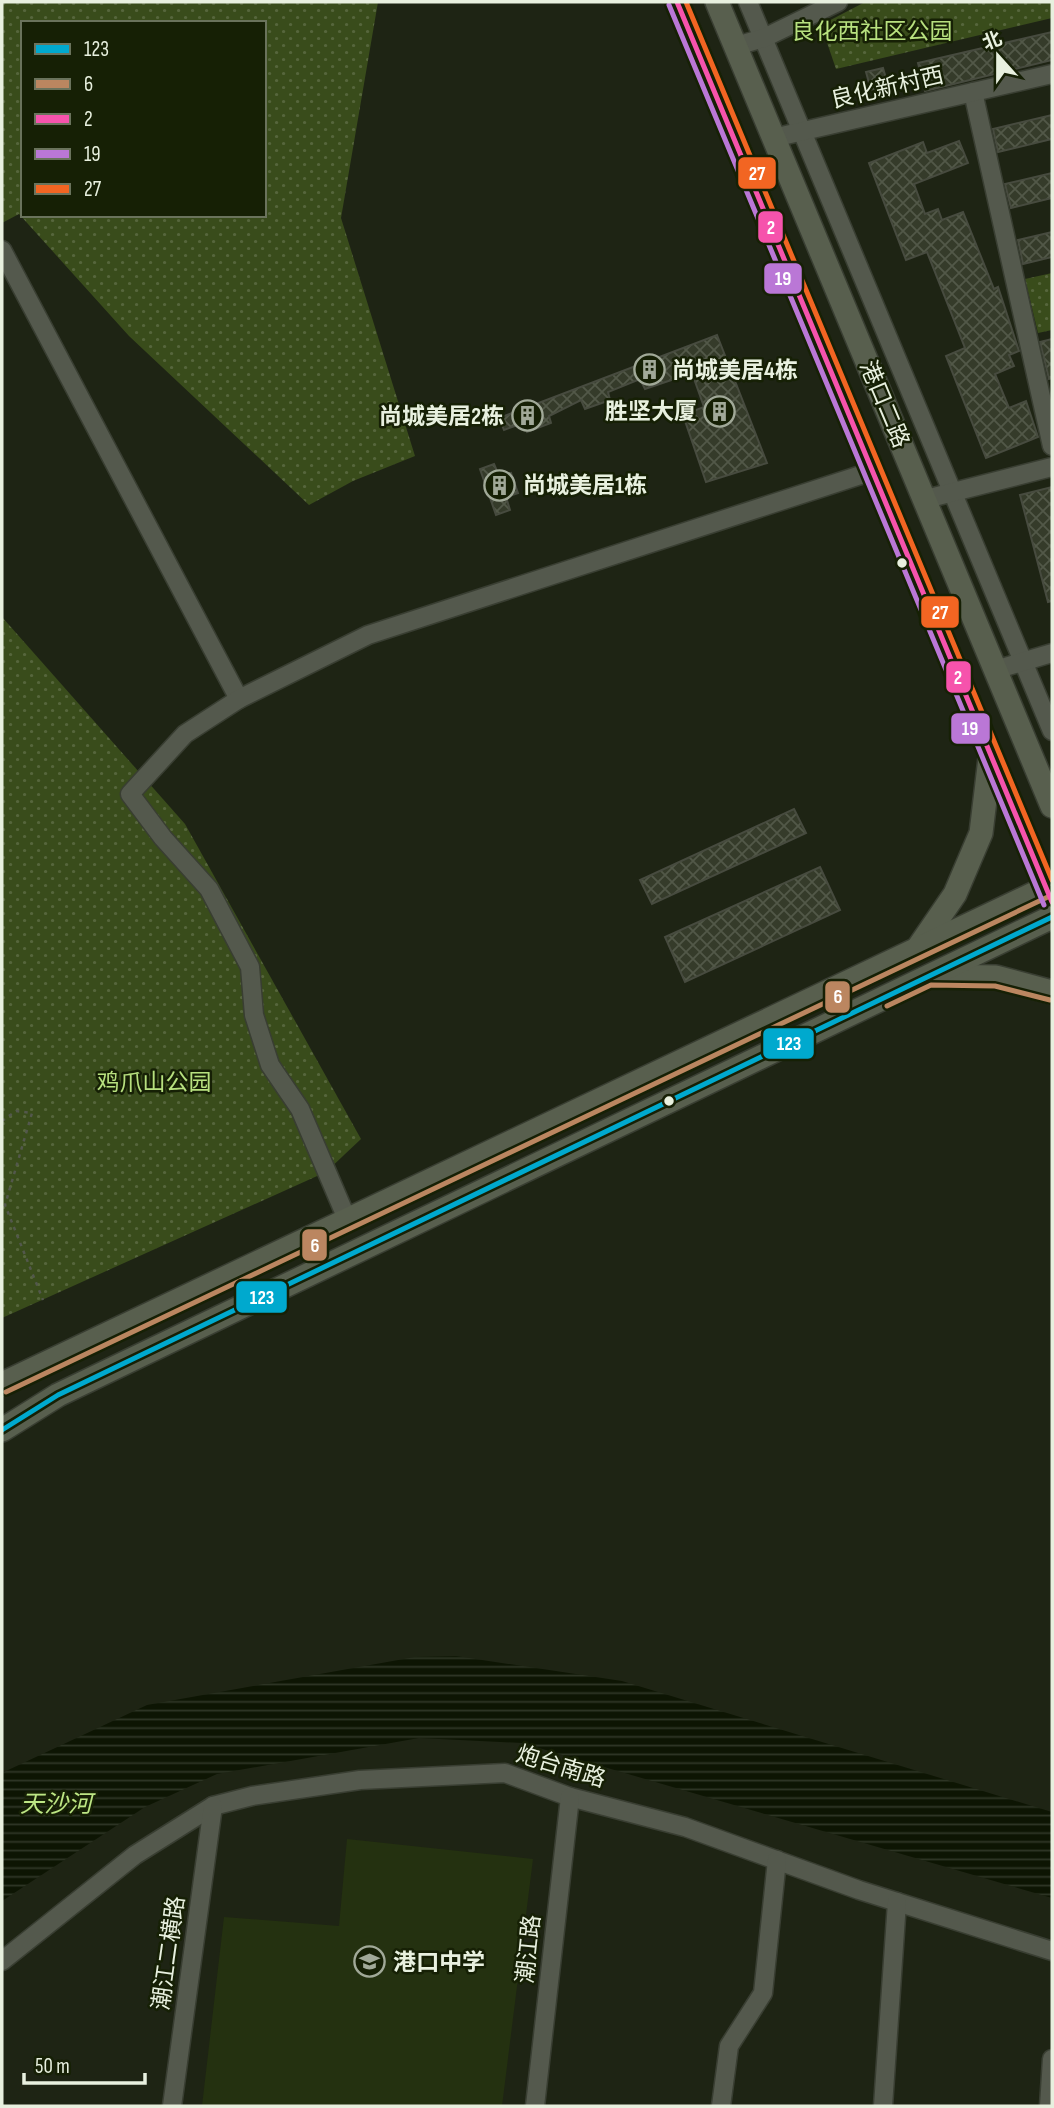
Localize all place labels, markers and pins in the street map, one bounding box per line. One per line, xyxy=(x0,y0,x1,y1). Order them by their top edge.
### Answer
building icon: 尚城美居4栋 xyxy=(632,353,666,387)
place label: 尚城美居4栋 xyxy=(672,357,798,385)
building icon: 胜坚大厦 xyxy=(703,394,737,428)
place label: 胜坚大厦 xyxy=(605,398,697,426)
building icon: 尚城美居2栋 xyxy=(510,399,544,433)
place label: 尚城美居2栋 xyxy=(379,403,504,431)
building icon: 尚城美居1栋 xyxy=(483,468,517,502)
place label: 尚城美居1栋 xyxy=(523,472,647,500)
unlabelled marker xyxy=(895,556,909,570)
unlabelled marker xyxy=(662,1094,676,1108)
school or university icon: 港口中学 xyxy=(353,1945,387,1979)
place label: 港口中学 xyxy=(393,1949,485,1977)

